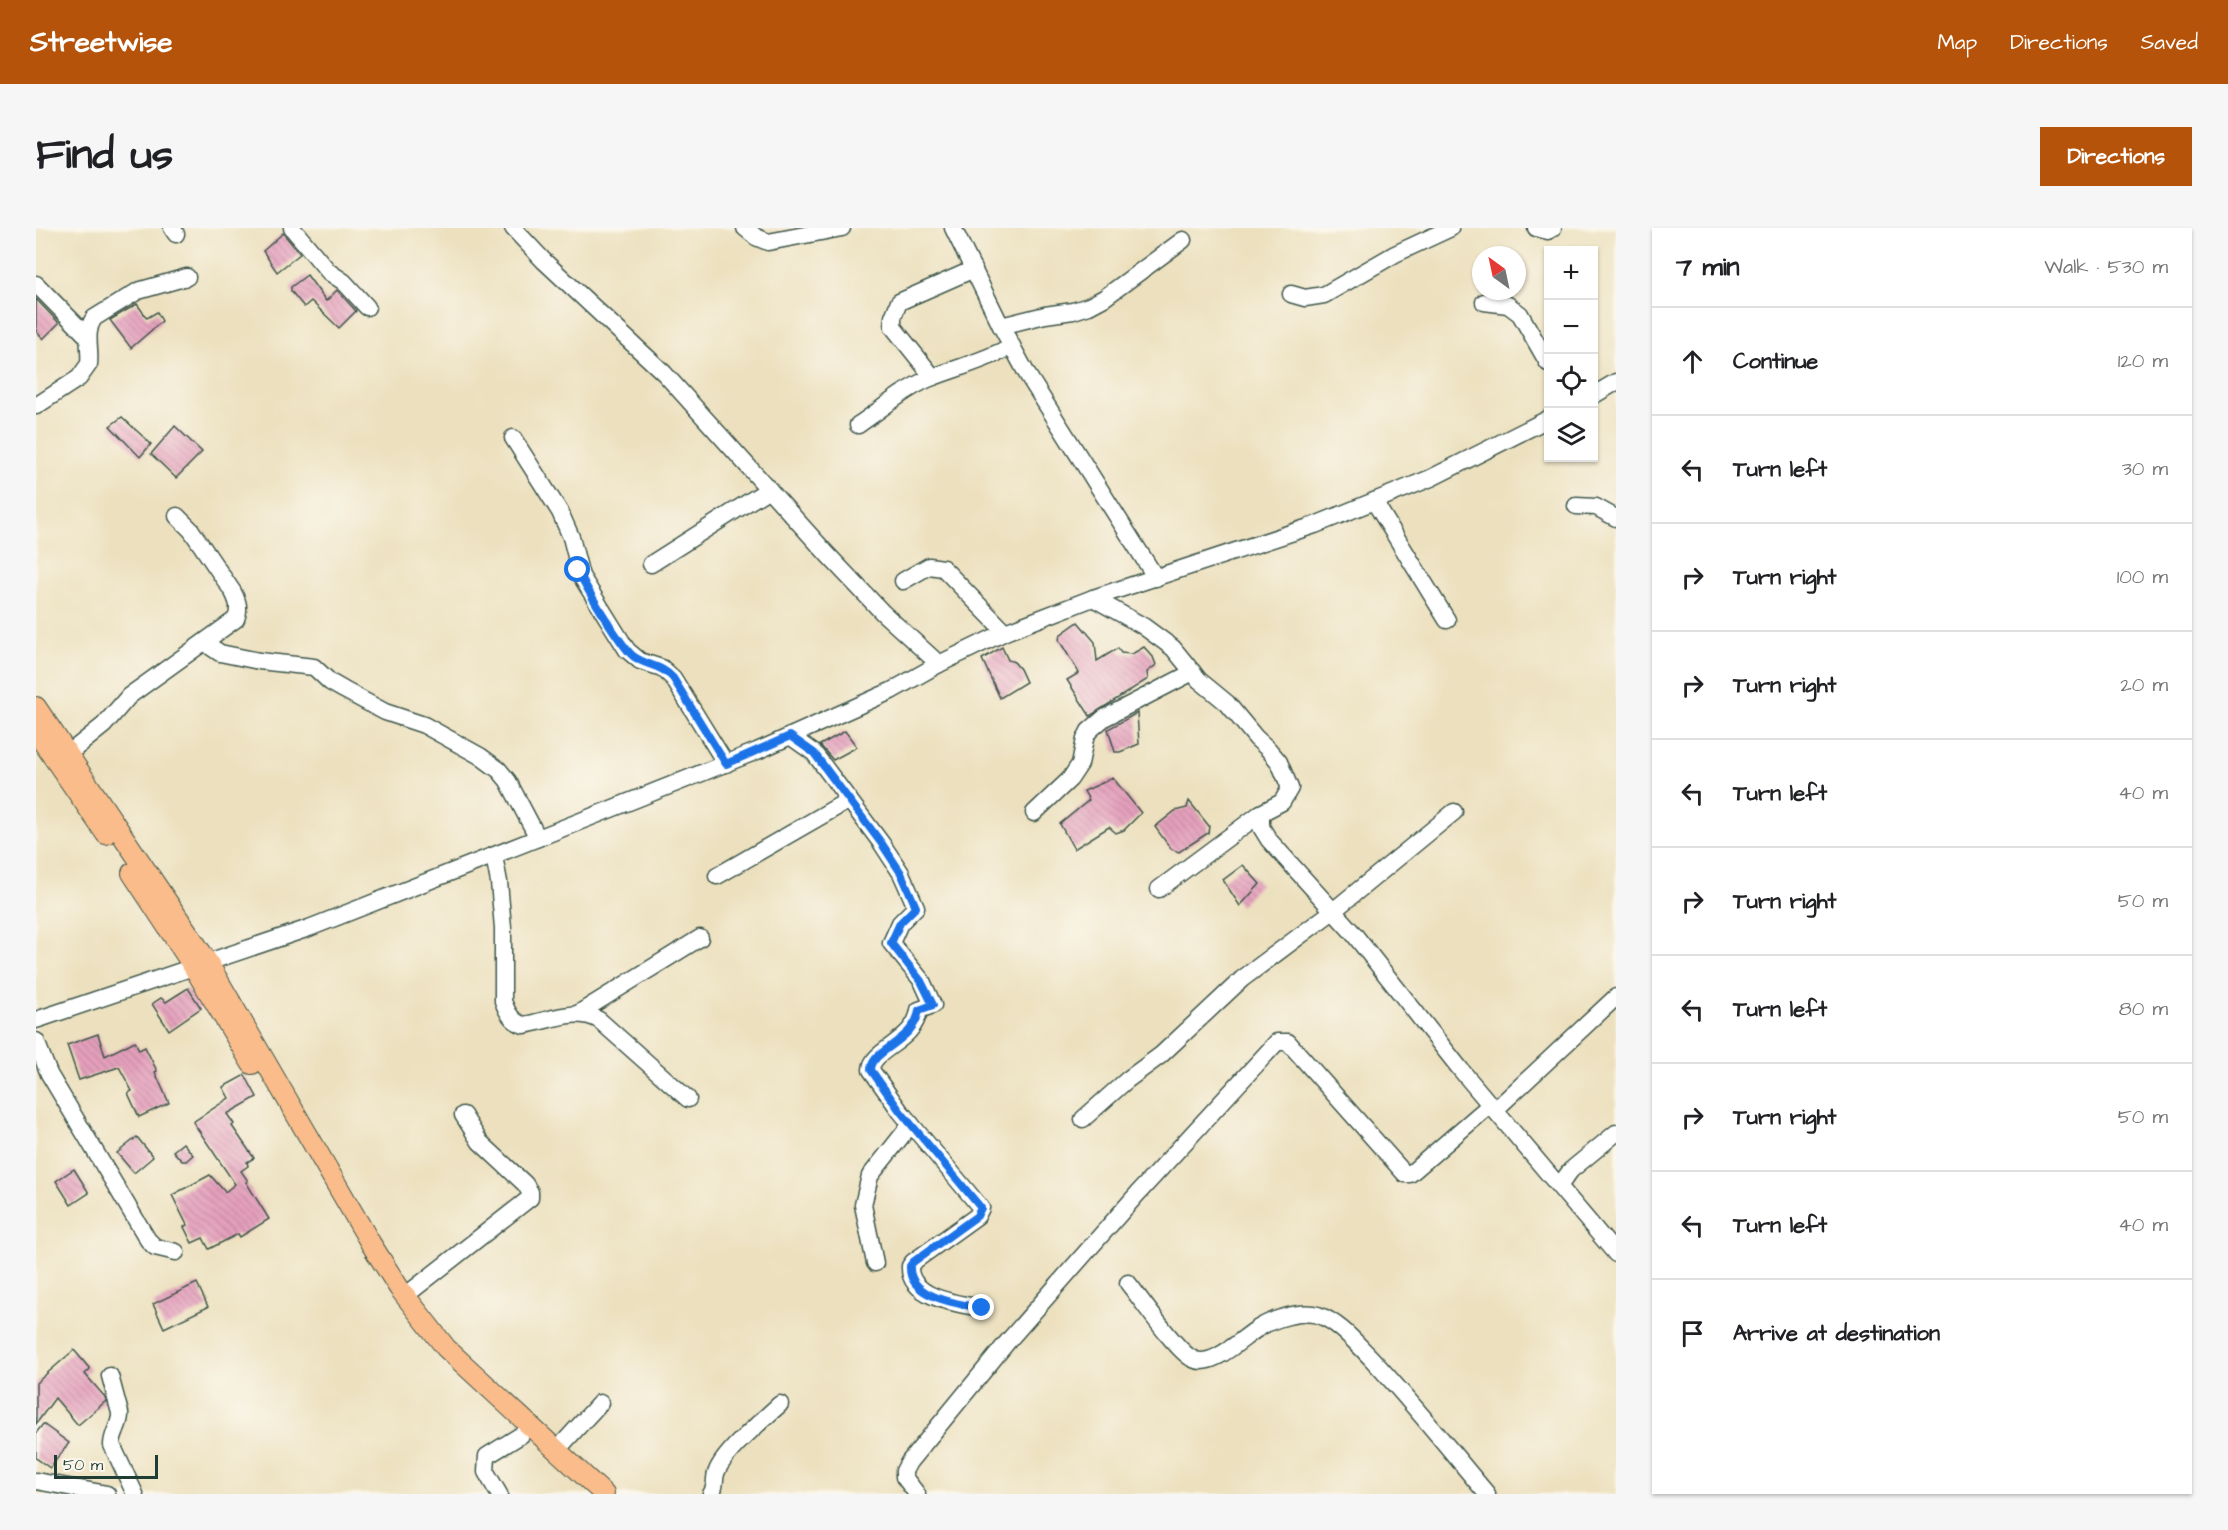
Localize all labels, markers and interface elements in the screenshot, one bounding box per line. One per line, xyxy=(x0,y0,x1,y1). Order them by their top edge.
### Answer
text: Streetwise xyxy=(30,23,172,62)
text: Map xyxy=(1937,28,1977,57)
text: Directions xyxy=(2010,28,2108,57)
text: Saved xyxy=(2141,28,2198,57)
text: Find us xyxy=(36,127,173,185)
button: Directions xyxy=(2040,127,2192,186)
north arrow xyxy=(1472,246,1526,300)
map controls xyxy=(1544,246,1598,462)
button: + xyxy=(1544,246,1598,300)
text: 7 min xyxy=(1676,249,1740,285)
text: Walk · 530 m xyxy=(2044,253,2168,281)
button: − xyxy=(1544,300,1598,354)
icon: ahead xyxy=(1676,345,1709,378)
text: Continue xyxy=(1733,346,1818,377)
text: 120 m xyxy=(2118,347,2168,375)
button: locate xyxy=(1544,354,1598,408)
button: layers xyxy=(1544,408,1598,462)
icon: left xyxy=(1676,453,1709,486)
text: Turn left xyxy=(1733,454,1827,485)
text: 30 m xyxy=(2122,455,2168,483)
route start xyxy=(564,556,590,582)
icon: right xyxy=(1676,561,1709,594)
text: Turn right xyxy=(1733,562,1836,593)
text: 100 m xyxy=(2117,563,2168,591)
icon: right xyxy=(1676,669,1709,702)
text: Turn right xyxy=(1733,670,1836,701)
text: 20 m xyxy=(2120,671,2168,699)
icon: left xyxy=(1676,777,1709,810)
text: Turn left xyxy=(1733,778,1827,809)
text: 40 m xyxy=(2118,779,2168,807)
icon: right xyxy=(1676,885,1709,918)
text: Turn right xyxy=(1733,886,1836,917)
text: 50 m xyxy=(2118,887,2168,915)
icon: left xyxy=(1676,993,1709,1026)
text: Turn left xyxy=(1733,994,1827,1025)
text: 80 m xyxy=(2119,995,2168,1023)
icon: right xyxy=(1676,1101,1709,1134)
text: Turn right xyxy=(1733,1102,1836,1133)
text: 50 m xyxy=(2118,1103,2168,1131)
icon: left xyxy=(1676,1209,1709,1242)
text: Turn left xyxy=(1733,1210,1827,1241)
text: 40 m xyxy=(2118,1211,2168,1239)
route end xyxy=(968,1294,994,1320)
icon: arrive xyxy=(1676,1317,1709,1350)
text: Arrive at destination xyxy=(1733,1318,1940,1349)
scale bar xyxy=(54,1452,158,1480)
text: 50 m xyxy=(63,1454,103,1476)

